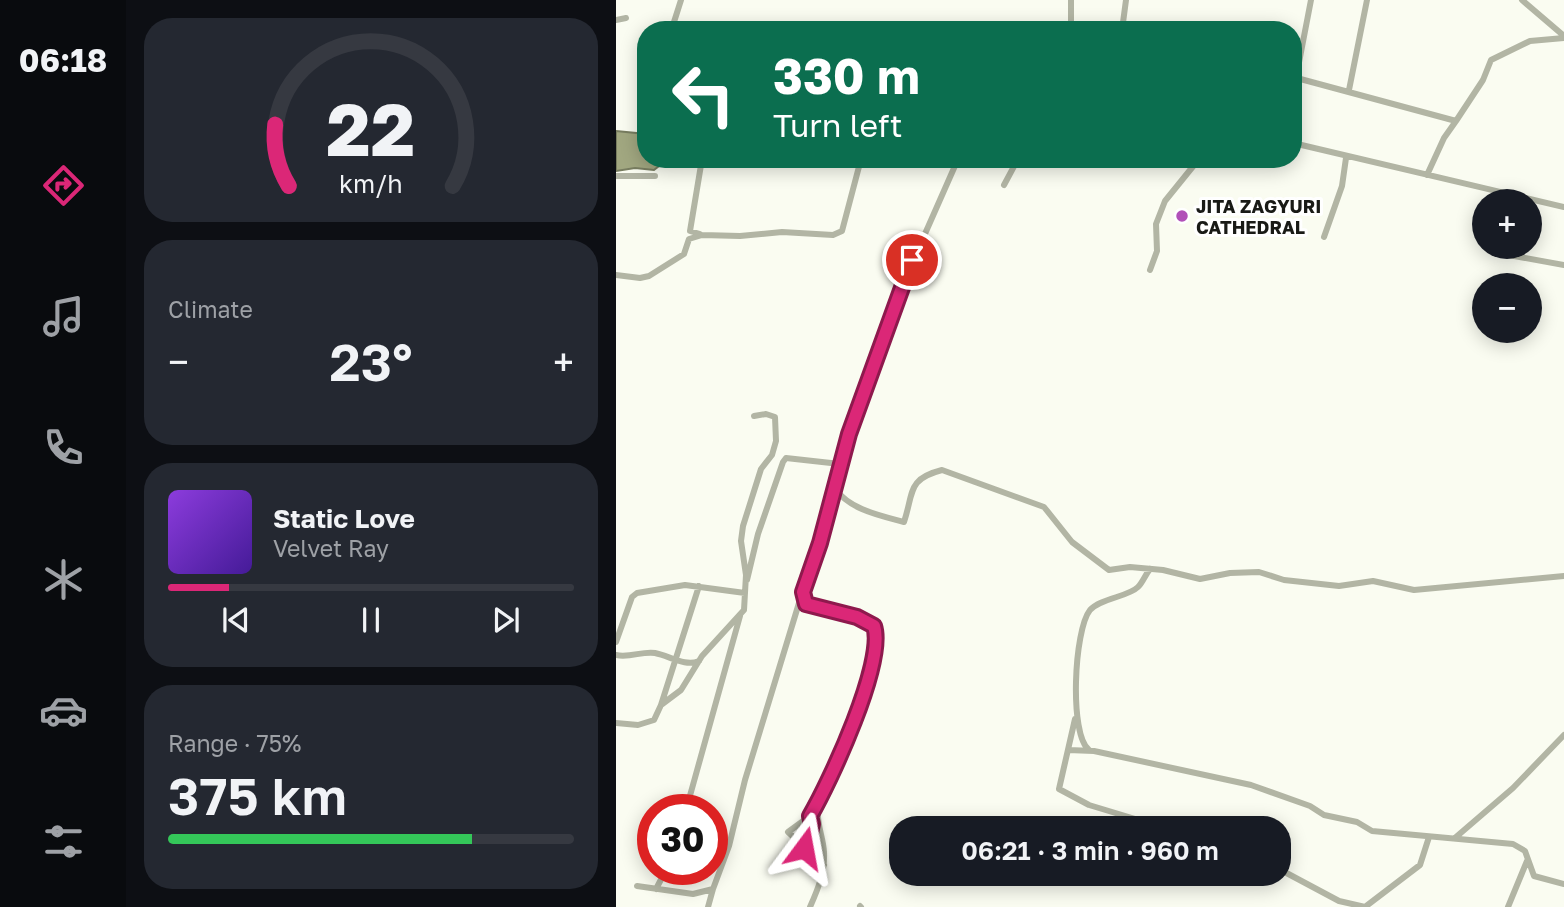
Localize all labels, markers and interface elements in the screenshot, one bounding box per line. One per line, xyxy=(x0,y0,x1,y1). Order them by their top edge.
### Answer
text: 06:18 xyxy=(19,41,107,79)
text: 330 m xyxy=(773,46,920,105)
icon: left xyxy=(658,49,749,140)
text: 22 xyxy=(327,86,415,173)
text: Turn left xyxy=(773,106,902,144)
icon: directions xyxy=(39,161,88,210)
text: km/h xyxy=(339,168,403,199)
map controls xyxy=(1472,189,1542,343)
button: + xyxy=(1472,189,1542,259)
place label: JITA ZAGYURI CATHEDRAL xyxy=(1196,195,1321,238)
marker: JITA ZAGYURI CATHEDRAL xyxy=(1174,208,1190,224)
pin xyxy=(882,230,942,290)
icon: arrive xyxy=(893,241,931,279)
button: − xyxy=(1472,273,1542,343)
icon: music xyxy=(39,292,88,341)
text: Climate xyxy=(168,295,253,323)
text: 23° xyxy=(330,330,412,392)
text: − xyxy=(168,339,189,384)
text: + xyxy=(553,339,574,384)
icon: phone xyxy=(39,423,88,472)
text: Static Love xyxy=(273,503,415,534)
text: Velvet Ray xyxy=(273,534,389,562)
icon: climate xyxy=(39,555,88,604)
icon: previous xyxy=(217,601,255,639)
icon: pause xyxy=(352,601,390,639)
icon: next xyxy=(487,601,525,639)
icon: car xyxy=(39,686,88,735)
text: Range · 75% xyxy=(168,729,301,757)
text: 375 km xyxy=(168,764,347,826)
speed limit sign: 30 xyxy=(637,794,728,885)
position arrow xyxy=(767,811,841,885)
icon: filters xyxy=(39,817,88,866)
text: 06:21 · 3 min · 960 m xyxy=(961,835,1219,866)

